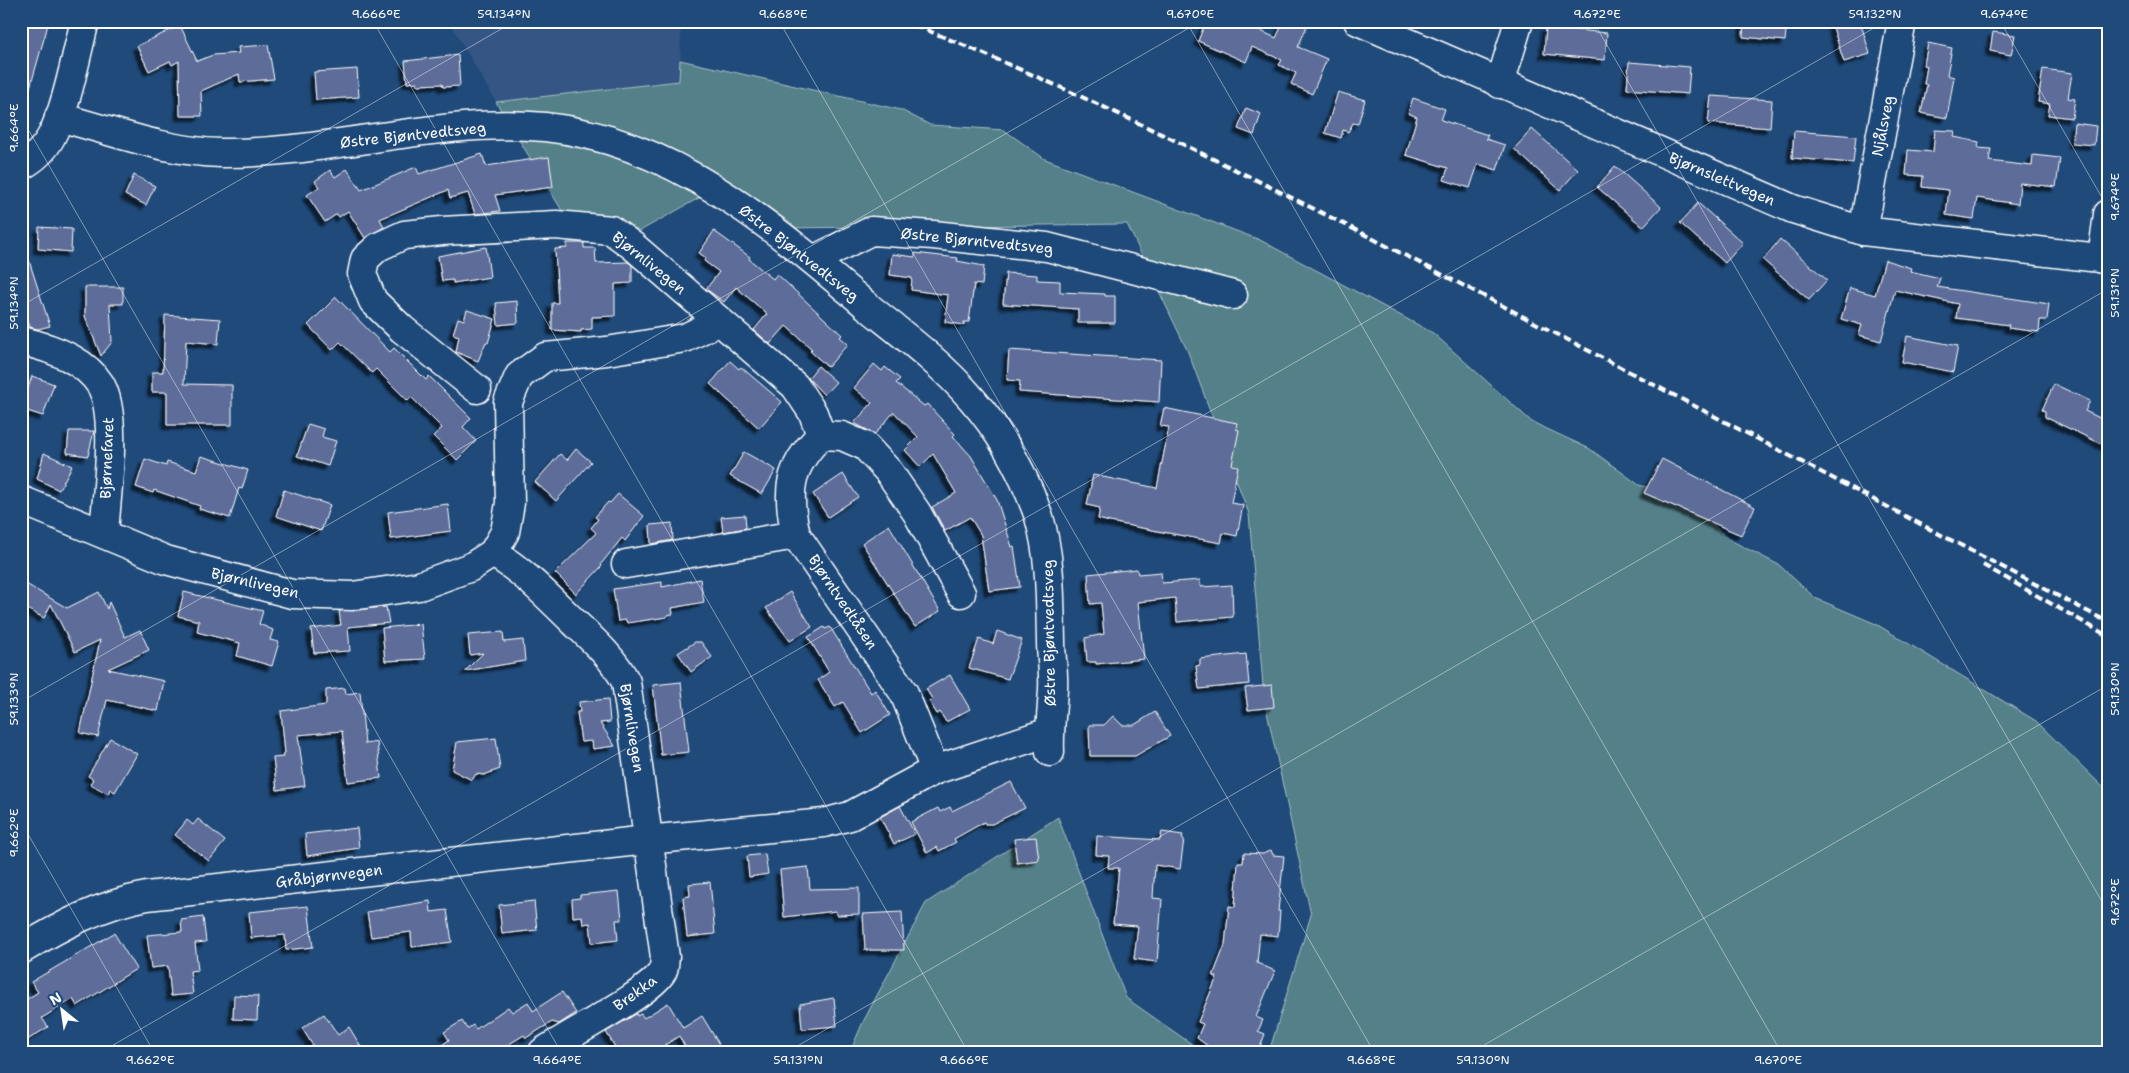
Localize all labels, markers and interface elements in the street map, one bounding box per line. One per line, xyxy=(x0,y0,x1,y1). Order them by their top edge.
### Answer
text: 9.666°E xyxy=(351,6,401,22)
text: 59.134°N xyxy=(477,6,531,22)
text: 9.668°E xyxy=(758,6,808,22)
text: 9.670°E xyxy=(1166,6,1214,22)
text: 9.672°E xyxy=(1573,6,1621,22)
text: 59.132°N xyxy=(1849,6,1901,22)
text: 9.674°E xyxy=(1980,6,2028,22)
street label: Njålsveg xyxy=(1867,94,1899,158)
text: 9.664°E xyxy=(6,103,22,153)
street label: Østre Bjøntvedtsveg xyxy=(339,117,487,153)
street label: Bjørnslettvegen xyxy=(1666,148,1778,210)
text: 9.674°E xyxy=(2107,173,2123,221)
street label: Østre Bjøntvedtsveg xyxy=(735,200,863,306)
street label: Østre Bjørntvedtsveg xyxy=(900,223,1054,259)
street label: Bjørnlivegen xyxy=(608,227,690,299)
text: 59.131°N xyxy=(2107,268,2123,318)
text: 59.134°N xyxy=(6,276,22,330)
street label: Bjørnefaret xyxy=(96,417,118,499)
street label: Bjørntvedtåsen xyxy=(804,551,882,653)
street label: Østre Bjøntvedtsveg xyxy=(1038,559,1060,707)
street label: Bjørnlivegen xyxy=(209,563,301,603)
text: 59.130°N xyxy=(2107,662,2123,716)
text: 59.133°N xyxy=(6,672,22,726)
street label: Bjørnlivegen xyxy=(615,682,649,774)
text: 9.662°E xyxy=(6,809,22,857)
street label: Gråbjørnvegen xyxy=(275,860,383,892)
text: 9.672°E xyxy=(2107,878,2123,926)
street label: Brekka xyxy=(609,970,661,1016)
north arrow xyxy=(38,986,88,1036)
text: N xyxy=(46,988,65,1009)
text: 9.662°E xyxy=(126,1052,174,1068)
text: 9.664°E xyxy=(532,1052,582,1068)
text: 59.131°N xyxy=(773,1052,823,1068)
text: 9.666°E xyxy=(939,1052,989,1068)
text: 9.668°E xyxy=(1346,1052,1396,1068)
text: 59.130°N xyxy=(1456,1052,1510,1068)
text: 9.670°E xyxy=(1754,1052,1802,1068)

